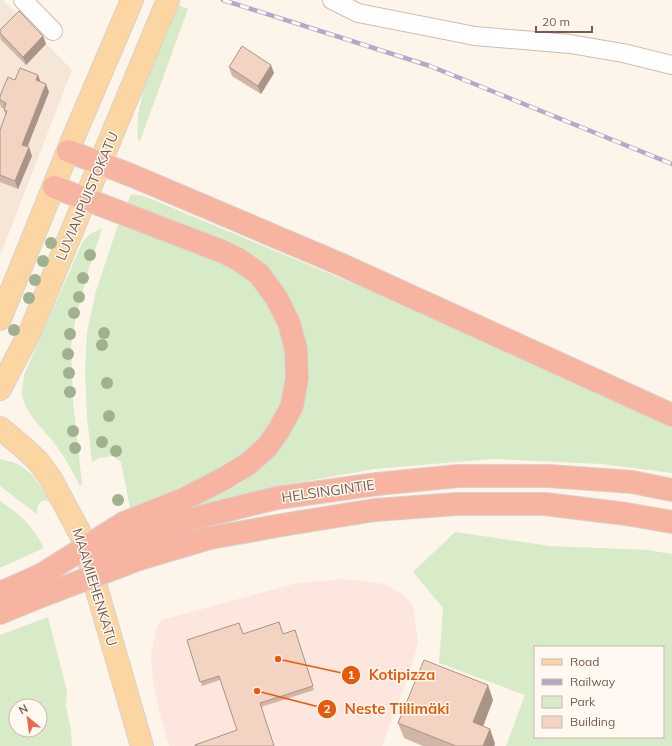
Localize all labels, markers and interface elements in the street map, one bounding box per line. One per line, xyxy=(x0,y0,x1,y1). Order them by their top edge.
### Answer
scale bar xyxy=(536,8,592,34)
text: 20 m xyxy=(542,14,570,29)
street label: LUVIANPUISTOKATU xyxy=(52,129,122,263)
street label: HELSINGINTIE xyxy=(280,476,376,506)
street label: MAAMIEHENKATU xyxy=(69,526,121,648)
legend xyxy=(534,646,664,738)
text: Road xyxy=(570,654,599,669)
callout: Kotipizza xyxy=(341,661,443,688)
text: Kotipizza xyxy=(369,665,435,684)
text: 1 xyxy=(347,667,355,682)
text: Railway xyxy=(570,674,616,689)
text: Park xyxy=(570,694,596,709)
callout: Neste Tiilimäki xyxy=(317,695,457,722)
north arrow xyxy=(8,698,48,738)
text: Neste Tiilimäki xyxy=(345,699,449,718)
text: N xyxy=(16,701,30,717)
text: 2 xyxy=(323,701,331,716)
text: Building xyxy=(570,714,615,729)

